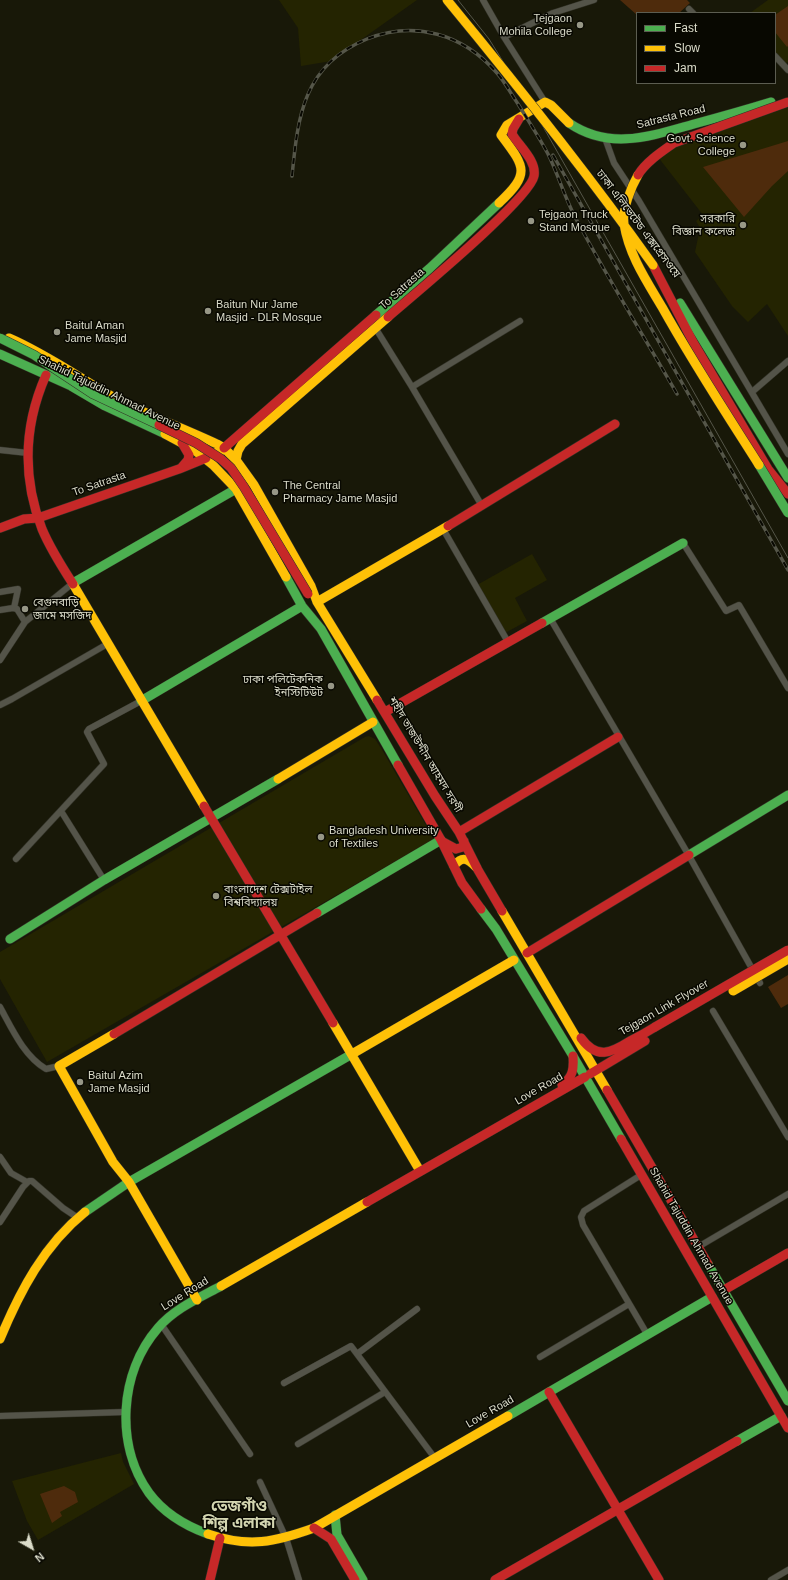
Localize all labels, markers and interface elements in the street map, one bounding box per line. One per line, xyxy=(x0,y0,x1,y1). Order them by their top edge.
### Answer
place label: Tejgaon Mohila College xyxy=(499,12,572,38)
legend xyxy=(636,12,776,84)
marker: Tejgaon Mohila College xyxy=(575,20,585,30)
text: Fast xyxy=(674,21,697,35)
text: Slow xyxy=(674,41,700,55)
text: Jam xyxy=(674,61,697,75)
street label: Satrasta Road xyxy=(635,102,707,132)
place label: Govt. Science College xyxy=(667,132,735,158)
marker: Govt. Science College xyxy=(738,140,748,150)
street label: ঢাকা এলিভেটেড এক্সপ্রেসওয়ে xyxy=(593,168,683,280)
place label: Tejgaon Truck Stand Mosque xyxy=(539,208,610,234)
place label: সরকারি বিজ্ঞান কলেজ xyxy=(672,212,735,238)
marker: Tejgaon Truck Stand Mosque xyxy=(526,216,536,226)
marker: সরকারি বিজ্ঞান কলেজ xyxy=(738,220,748,230)
street label: To Satrasta xyxy=(377,265,427,313)
place label: Baitun Nur Jame Masjid - DLR Mosque xyxy=(216,298,322,324)
marker: Baitun Nur Jame Masjid - DLR Mosque xyxy=(203,306,213,316)
place label: Baitul Aman Jame Masjid xyxy=(65,319,127,345)
marker: Baitul Aman Jame Masjid xyxy=(52,327,62,337)
street label: Shahid Tajuddin Ahmad Avenue xyxy=(36,353,182,433)
street label: To Satrasta xyxy=(71,469,127,499)
place label: The Central Pharmacy Jame Masjid xyxy=(283,479,397,505)
marker: The Central Pharmacy Jame Masjid xyxy=(270,487,280,497)
place label: বেগুনবাড়ি জামে মসজিদ xyxy=(33,596,91,622)
marker: বেগুনবাড়ি জামে মসজিদ xyxy=(20,604,30,614)
place label: ঢাকা পলিটেকনিক ইনস্টিটিউট xyxy=(243,673,323,699)
marker: ঢাকা পলিটেকনিক ইনস্টিটিউট xyxy=(326,681,336,691)
street label: শহীদ তাজউদ্দীন আহমদ সরণী xyxy=(385,695,465,815)
place label: Bangladesh University of Textiles xyxy=(329,824,438,850)
marker: Bangladesh University of Textiles xyxy=(316,832,326,842)
place label: বাংলাদেশ টেক্সটাইল বিশ্ববিদ্যালয় xyxy=(224,883,313,909)
marker: বাংলাদেশ টেক্সটাইল বিশ্ববিদ্যালয় xyxy=(211,891,221,901)
street label: Tejgaon Link Flyover xyxy=(617,977,711,1039)
place label: Baitul Azim Jame Masjid xyxy=(88,1069,150,1095)
street label: Love Road xyxy=(513,1070,565,1108)
marker: Baitul Azim Jame Masjid xyxy=(75,1077,85,1087)
street label: Shahid Tajuddin Ahmad Avenue xyxy=(646,1165,736,1307)
street label: Love Road xyxy=(159,1274,211,1314)
street label: Love Road xyxy=(464,1393,516,1431)
district label: তেজগাঁও শিল্প এলাকা xyxy=(203,1498,275,1533)
north arrow xyxy=(12,1528,52,1568)
text: N xyxy=(33,1550,46,1564)

